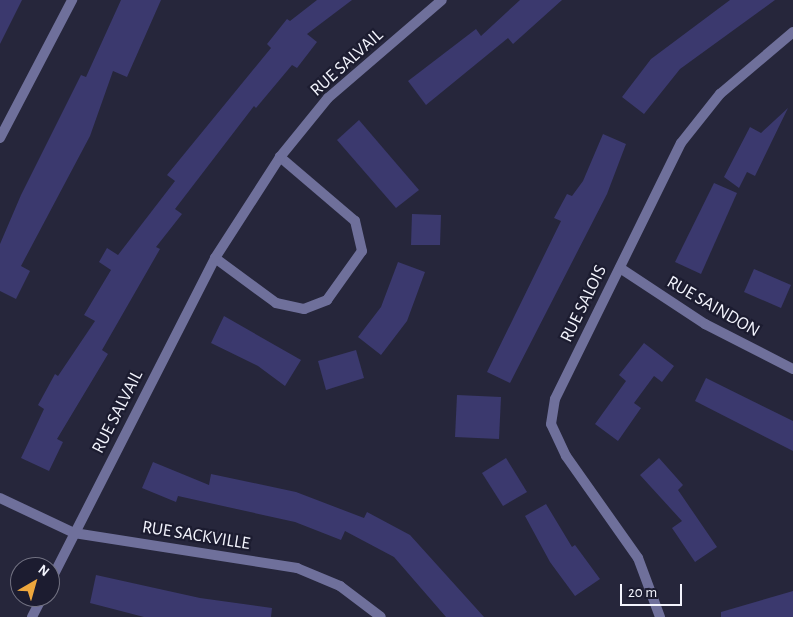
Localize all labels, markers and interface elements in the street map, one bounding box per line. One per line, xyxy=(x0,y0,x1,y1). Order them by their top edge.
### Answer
street label: RUE SALVAIL xyxy=(306,25,388,101)
street label: RUE SALOIS xyxy=(556,262,612,346)
street label: RUE SAINDON xyxy=(663,272,763,342)
street label: RUE SALVAIL xyxy=(88,367,148,457)
street label: RUE SACKVILLE xyxy=(140,517,252,555)
north arrow xyxy=(10,557,60,607)
text: N xyxy=(35,562,52,579)
scale bar xyxy=(623,574,686,606)
text: 20 m xyxy=(628,585,657,600)

